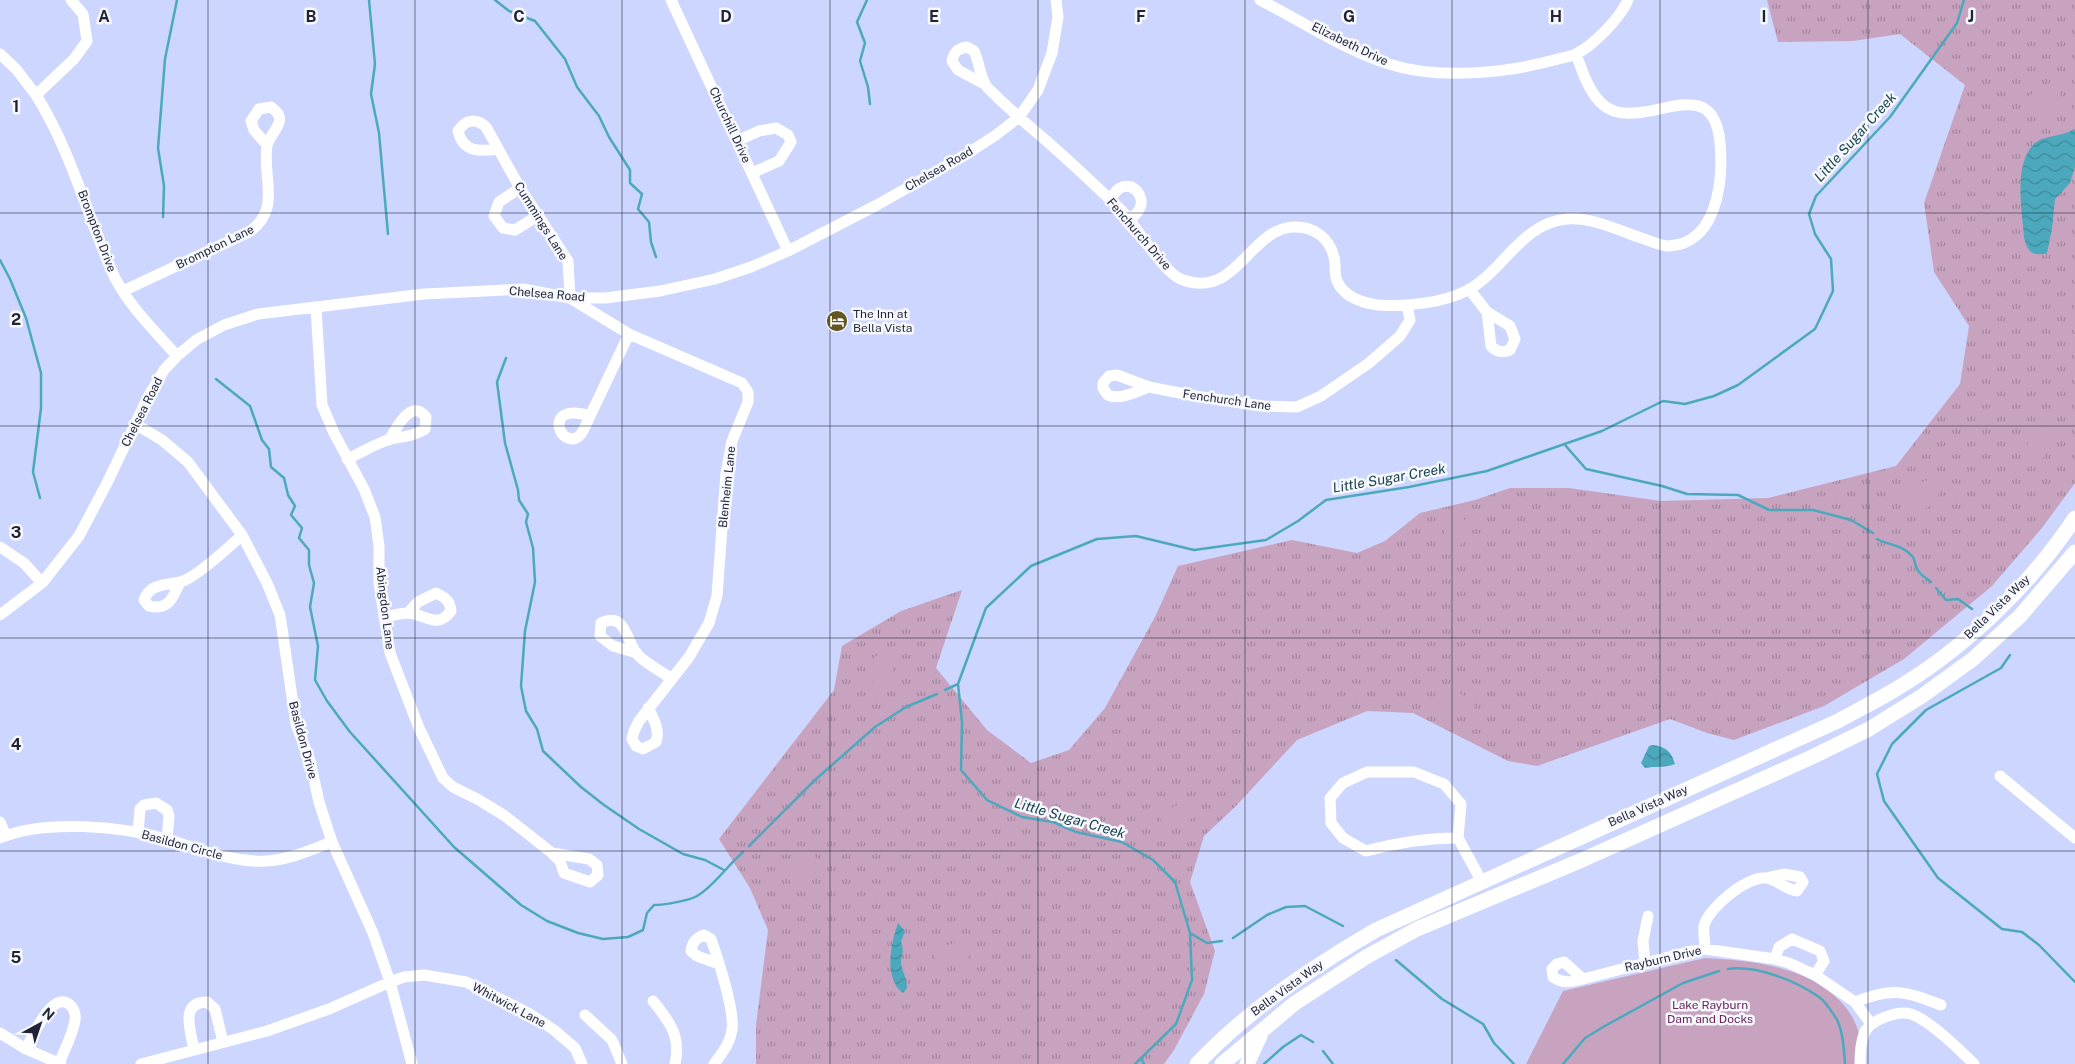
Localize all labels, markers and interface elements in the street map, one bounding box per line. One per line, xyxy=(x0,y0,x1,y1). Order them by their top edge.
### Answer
text: A xyxy=(98,7,110,26)
text: B xyxy=(306,7,317,26)
text: C xyxy=(513,7,525,26)
text: D xyxy=(720,7,732,26)
text: E xyxy=(929,7,939,26)
text: F xyxy=(1136,7,1146,26)
text: G xyxy=(1343,7,1355,26)
text: H xyxy=(1550,7,1562,26)
text: I xyxy=(1762,7,1766,26)
text: J xyxy=(1968,7,1974,26)
street label: Elizabeth Drive xyxy=(1310,19,1391,69)
street label: Churchill Drive xyxy=(706,85,754,165)
water label: Little Sugar Creek xyxy=(1811,89,1900,185)
text: 1 xyxy=(13,97,19,116)
street label: Chelsea Road xyxy=(903,144,975,194)
street label: Cummings Lane xyxy=(511,179,571,263)
street label: Brompton Drive xyxy=(75,188,119,274)
street label: Fenchurch Drive xyxy=(1104,195,1174,273)
street label: Brompton Lane xyxy=(174,222,256,272)
street label: Chelsea Road xyxy=(508,284,586,304)
place label: The Inn at Bella Vista xyxy=(853,307,912,335)
hotel icon: The Inn at Bella Vista xyxy=(825,309,849,333)
text: 2 xyxy=(11,310,21,329)
street label: Chelsea Road xyxy=(118,375,166,449)
street label: Fenchurch Lane xyxy=(1182,387,1272,413)
street label: Blenheim Lane xyxy=(716,445,738,529)
water label: Little Sugar Creek xyxy=(1331,460,1447,496)
text: 3 xyxy=(11,523,21,542)
street label: Abingdon Lane xyxy=(373,566,397,651)
street label: Bella Vista Way xyxy=(1961,572,2033,642)
street label: Basildon Drive xyxy=(286,700,320,780)
text: 4 xyxy=(11,735,22,754)
street label: Bella Vista Way xyxy=(1606,782,1691,830)
water label: Little Sugar Creek xyxy=(1013,795,1128,842)
street label: Basildon Circle xyxy=(140,827,224,863)
street label: Rayburn Drive xyxy=(1623,943,1703,975)
text: 5 xyxy=(11,948,22,967)
street label: Bella Vista Way xyxy=(1248,957,1326,1019)
street label: Whitwick Lane xyxy=(470,980,548,1030)
park label: Lake Rayburn Dam and Docks xyxy=(1667,998,1753,1026)
north arrow xyxy=(15,999,65,1049)
text: N xyxy=(39,1004,58,1024)

